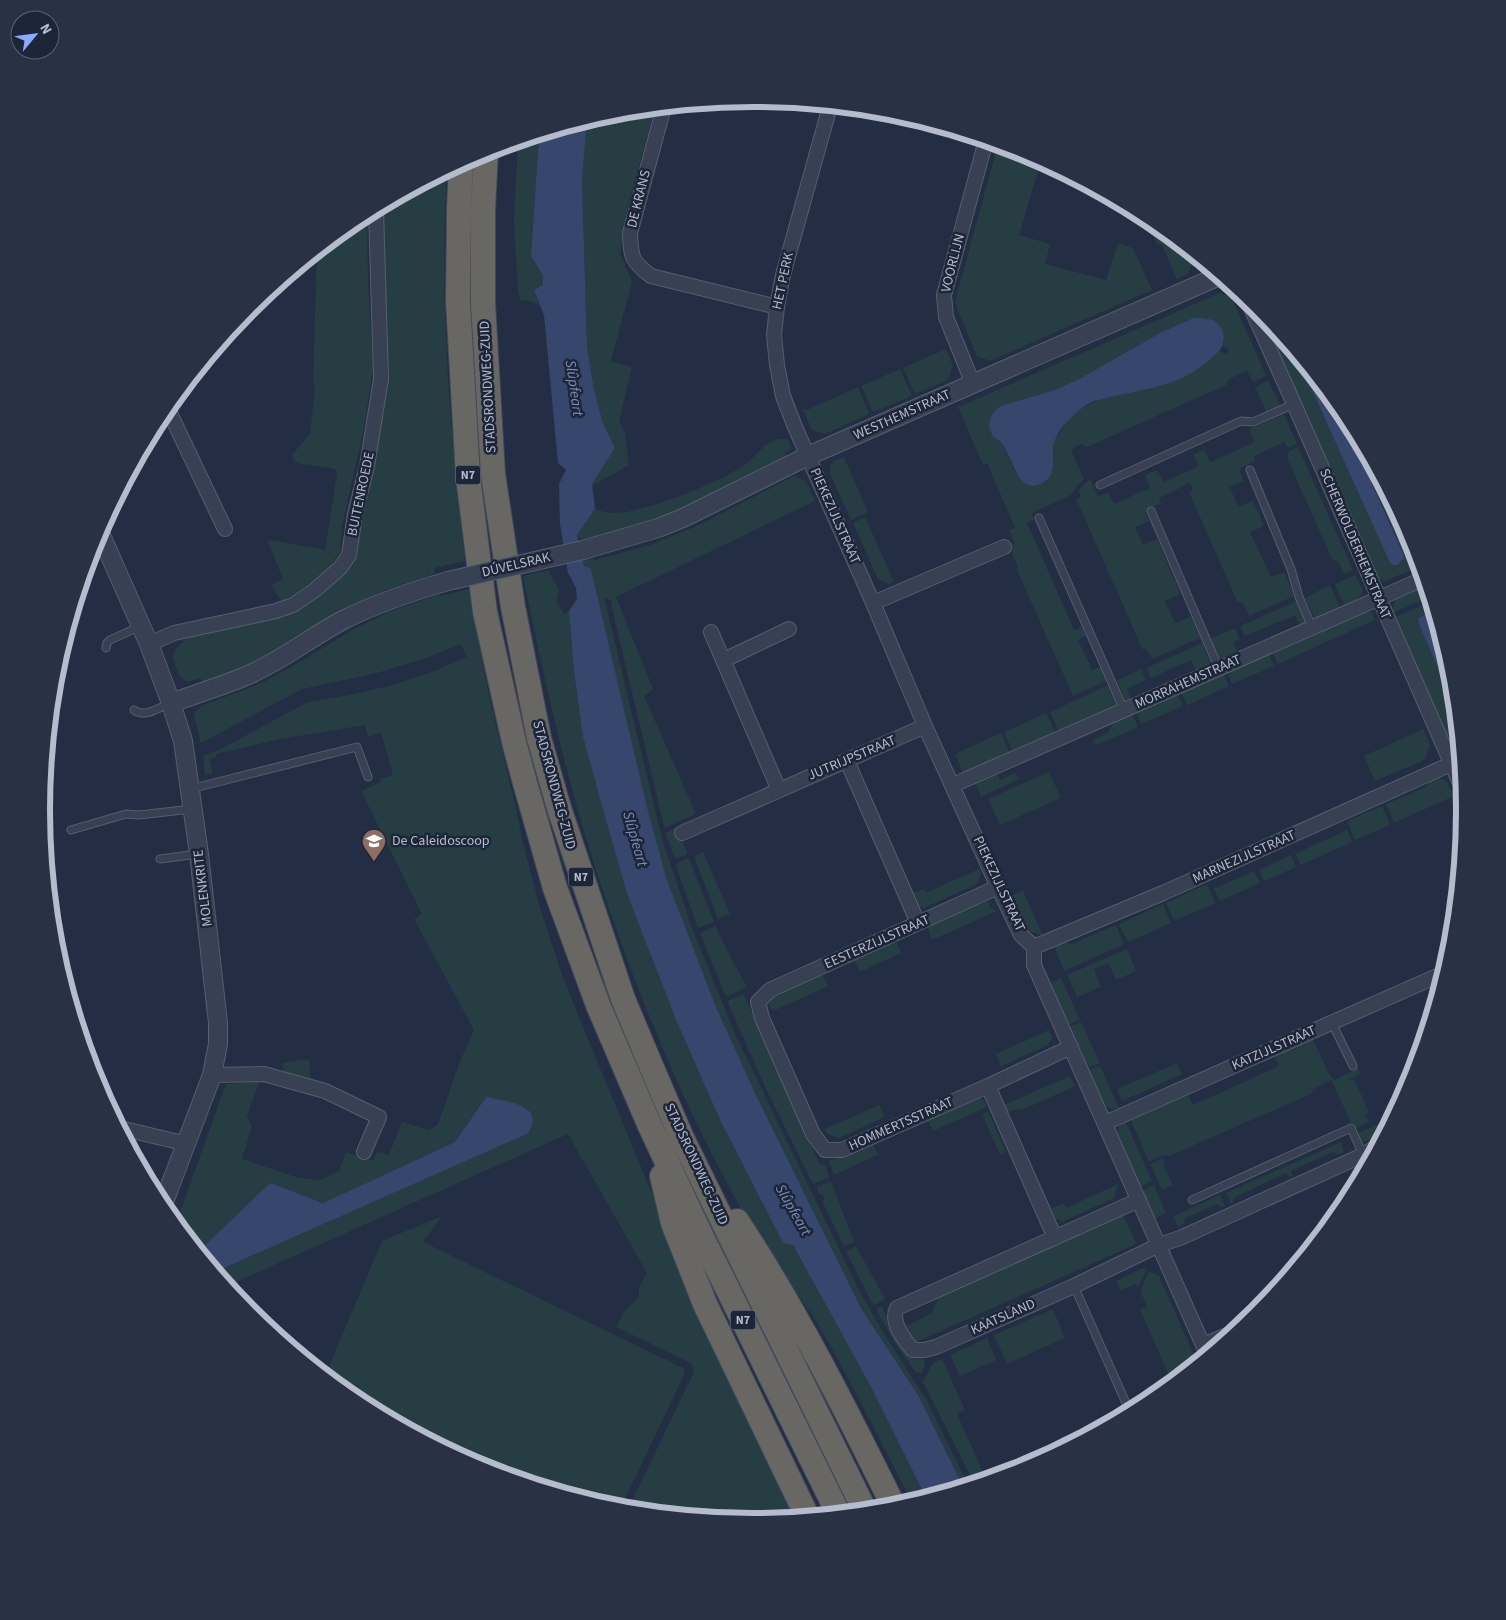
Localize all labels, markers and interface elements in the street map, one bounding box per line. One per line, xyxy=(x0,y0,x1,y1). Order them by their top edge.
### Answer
north arrow xyxy=(10,10,60,60)
text: N xyxy=(34,20,56,38)
street label: DE KRANS xyxy=(622,168,656,230)
street label: VOORLIJN xyxy=(936,232,970,294)
street label: HET PERK xyxy=(767,250,799,312)
street label: STADSRONDWEG-ZUID xyxy=(475,320,501,454)
water label: Slûpfeart xyxy=(560,359,588,419)
street label: WESTHEMSTRAAT xyxy=(850,384,954,445)
street label: BUITENROEDE xyxy=(342,450,380,538)
street label: PIEKEZIJLSTRAAT xyxy=(805,465,865,568)
street label: SCHERWOLDERHEMSTRAAT xyxy=(1314,465,1396,623)
road number: N7 xyxy=(456,466,480,484)
street label: DÚVELSRAK xyxy=(480,547,553,583)
street label: MORRAHEMSTRAAT xyxy=(1132,649,1245,714)
street label: STADSRONDWEG-ZUID xyxy=(527,718,581,852)
street label: JUTRIJPSTRAAT xyxy=(805,730,900,786)
water label: Slûpfeart xyxy=(617,809,653,870)
street label: MARNEZIJLSTRAAT xyxy=(1189,825,1299,889)
school or university icon: De Caleidoscoop xyxy=(361,828,387,862)
place label: De Caleidoscoop xyxy=(392,831,490,851)
street label: PIEKEZIJLSTRAAT xyxy=(968,833,1030,936)
street label: MOLENKRITE xyxy=(188,848,218,928)
road number: N7 xyxy=(568,868,594,886)
street label: EESTERZIJLSTRAAT xyxy=(821,910,933,974)
street label: KATZIJLSTRAAT xyxy=(1229,1020,1320,1076)
street label: HOMMERTSSTRAAT xyxy=(845,1092,957,1156)
street label: STADSRONDWEG-ZUID xyxy=(659,1100,733,1228)
water label: Slûpfeart xyxy=(770,1180,817,1241)
street label: KAATSLAND xyxy=(967,1294,1039,1340)
road number: N7 xyxy=(730,1310,756,1330)

